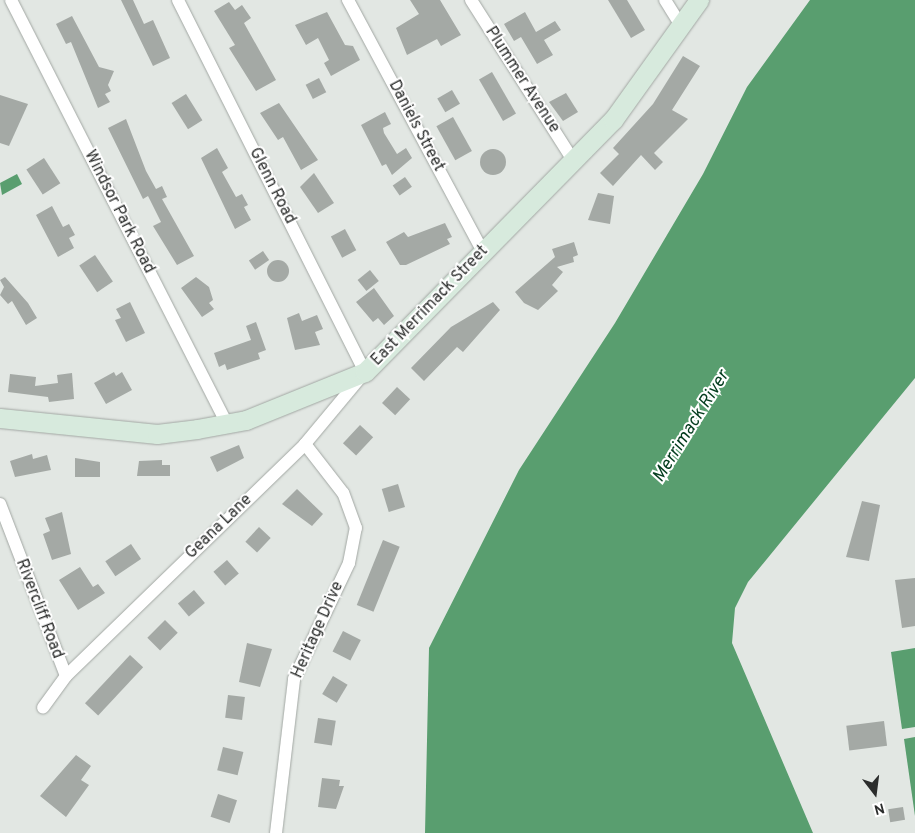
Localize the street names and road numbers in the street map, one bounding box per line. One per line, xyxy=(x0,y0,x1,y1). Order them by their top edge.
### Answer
street label: Plummer Avenue xyxy=(480,23,564,137)
street label: Daniels Street xyxy=(384,77,448,175)
street label: Glenn Road xyxy=(245,145,299,227)
street label: Windsor Park Road xyxy=(80,147,158,277)
street label: East Merrimack Street xyxy=(368,242,492,370)
street label: Geana Lane xyxy=(182,491,256,563)
street label: Rivercliff Road xyxy=(11,556,67,662)
street label: Heritage Drive xyxy=(288,579,348,681)

